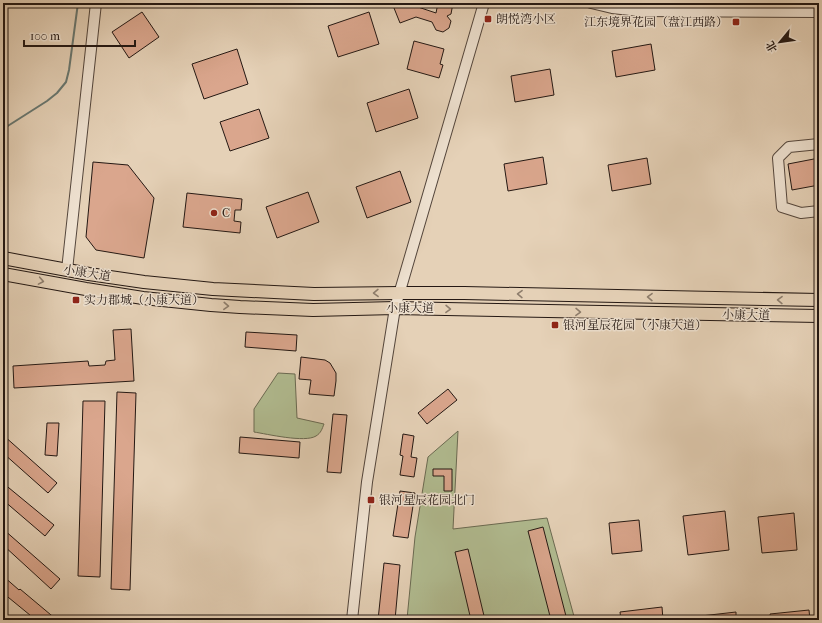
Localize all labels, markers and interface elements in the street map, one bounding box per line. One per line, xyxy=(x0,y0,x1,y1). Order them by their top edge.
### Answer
place label: 朗悦湾小区 xyxy=(496,12,556,26)
marker: 朗悦湾小区 xyxy=(483,14,493,24)
place label: 江东境界花园（盘江西路） xyxy=(584,15,728,29)
marker: 江东境界花园（盘江西路） xyxy=(731,17,741,27)
scale bar xyxy=(24,22,135,48)
north arrow xyxy=(760,22,800,62)
text: 100 m xyxy=(30,29,60,43)
text: 北 xyxy=(763,39,780,55)
place label: C xyxy=(222,206,230,220)
marker: C xyxy=(209,208,219,218)
street label: 小康大道 xyxy=(62,262,112,284)
one-way arrow xyxy=(38,276,44,285)
one-way arrow xyxy=(373,289,379,297)
one-way arrow xyxy=(517,290,523,299)
place label: 实力郡城（小康大道） xyxy=(84,293,204,307)
one-way arrow xyxy=(647,293,653,302)
marker: 实力郡城（小康大道） xyxy=(71,295,81,305)
one-way arrow xyxy=(777,296,783,304)
one-way arrow xyxy=(223,301,229,310)
street label: 小康大道 xyxy=(386,301,434,315)
one-way arrow xyxy=(445,305,451,313)
one-way arrow xyxy=(575,307,581,316)
street label: 小康大道 xyxy=(722,308,770,322)
place label: 银河星辰花园（小康大道） xyxy=(563,318,707,332)
marker: 银河星辰花园（小康大道） xyxy=(550,320,560,330)
place label: 银河星辰花园北门 xyxy=(379,493,475,507)
marker: 银河星辰花园北门 xyxy=(366,495,376,505)

